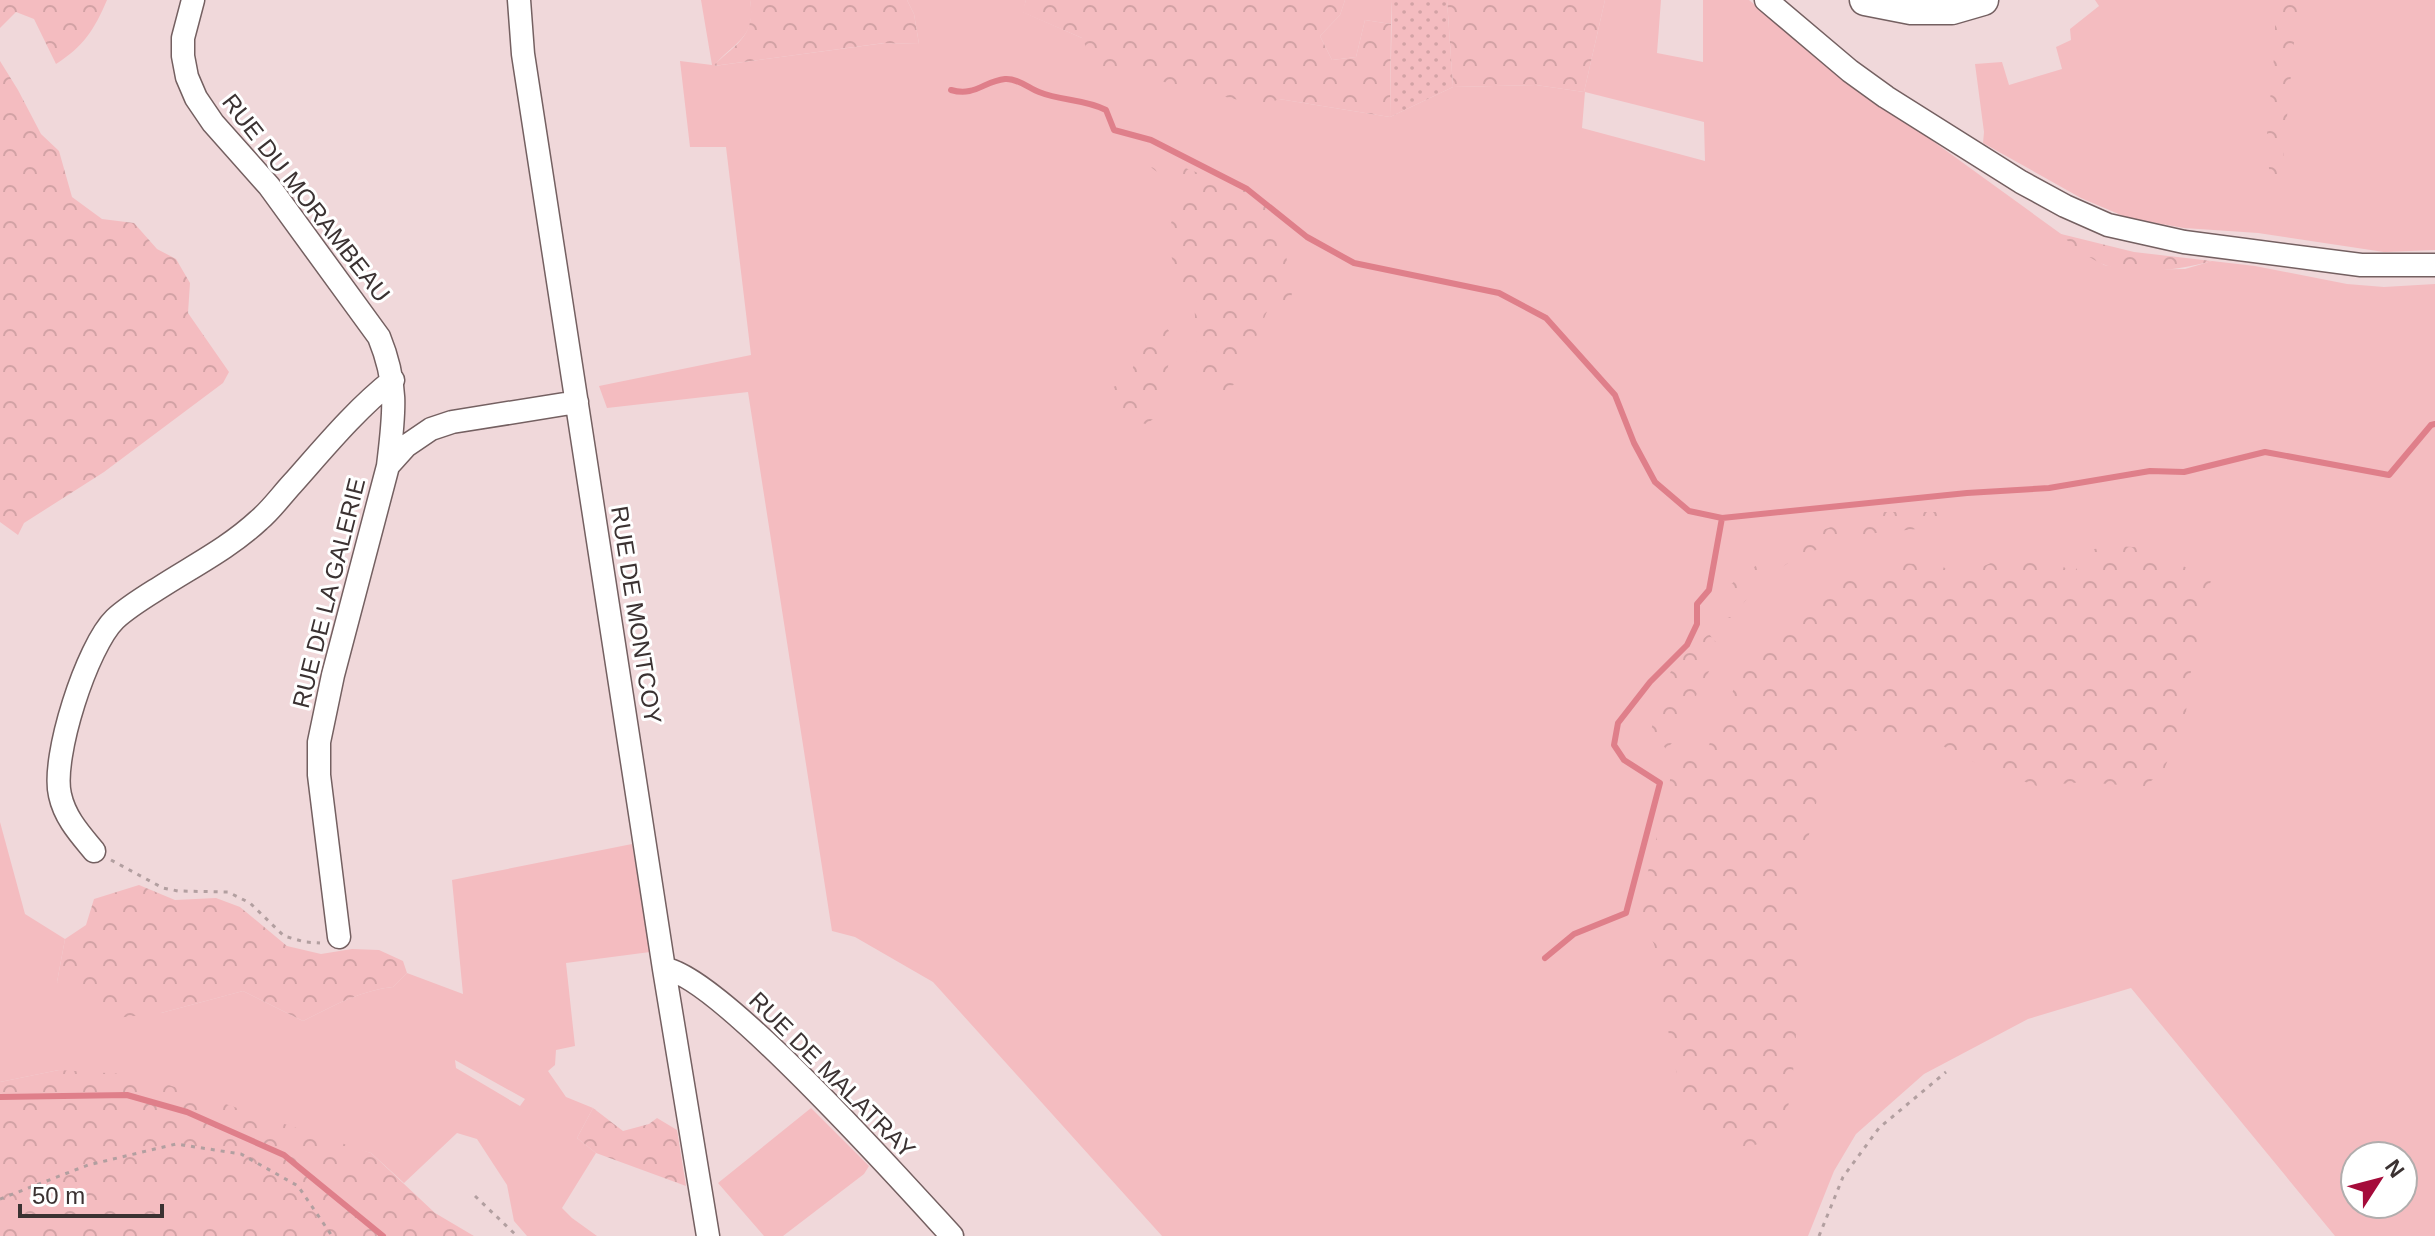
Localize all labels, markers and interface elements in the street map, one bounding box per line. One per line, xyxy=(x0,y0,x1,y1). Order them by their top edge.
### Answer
street label: RUE DU MORAMBEAU xyxy=(217,89,396,307)
street label: RUE DE LA GALERIE xyxy=(287,475,370,711)
street label: RUE DE MONTCOY xyxy=(606,504,667,726)
street label: RUE DE MALATRAY xyxy=(744,986,921,1163)
north arrow xyxy=(2339,1140,2419,1220)
text: N xyxy=(2380,1155,2410,1182)
scale bar xyxy=(20,1168,162,1218)
text: 50 m xyxy=(32,1182,85,1209)

